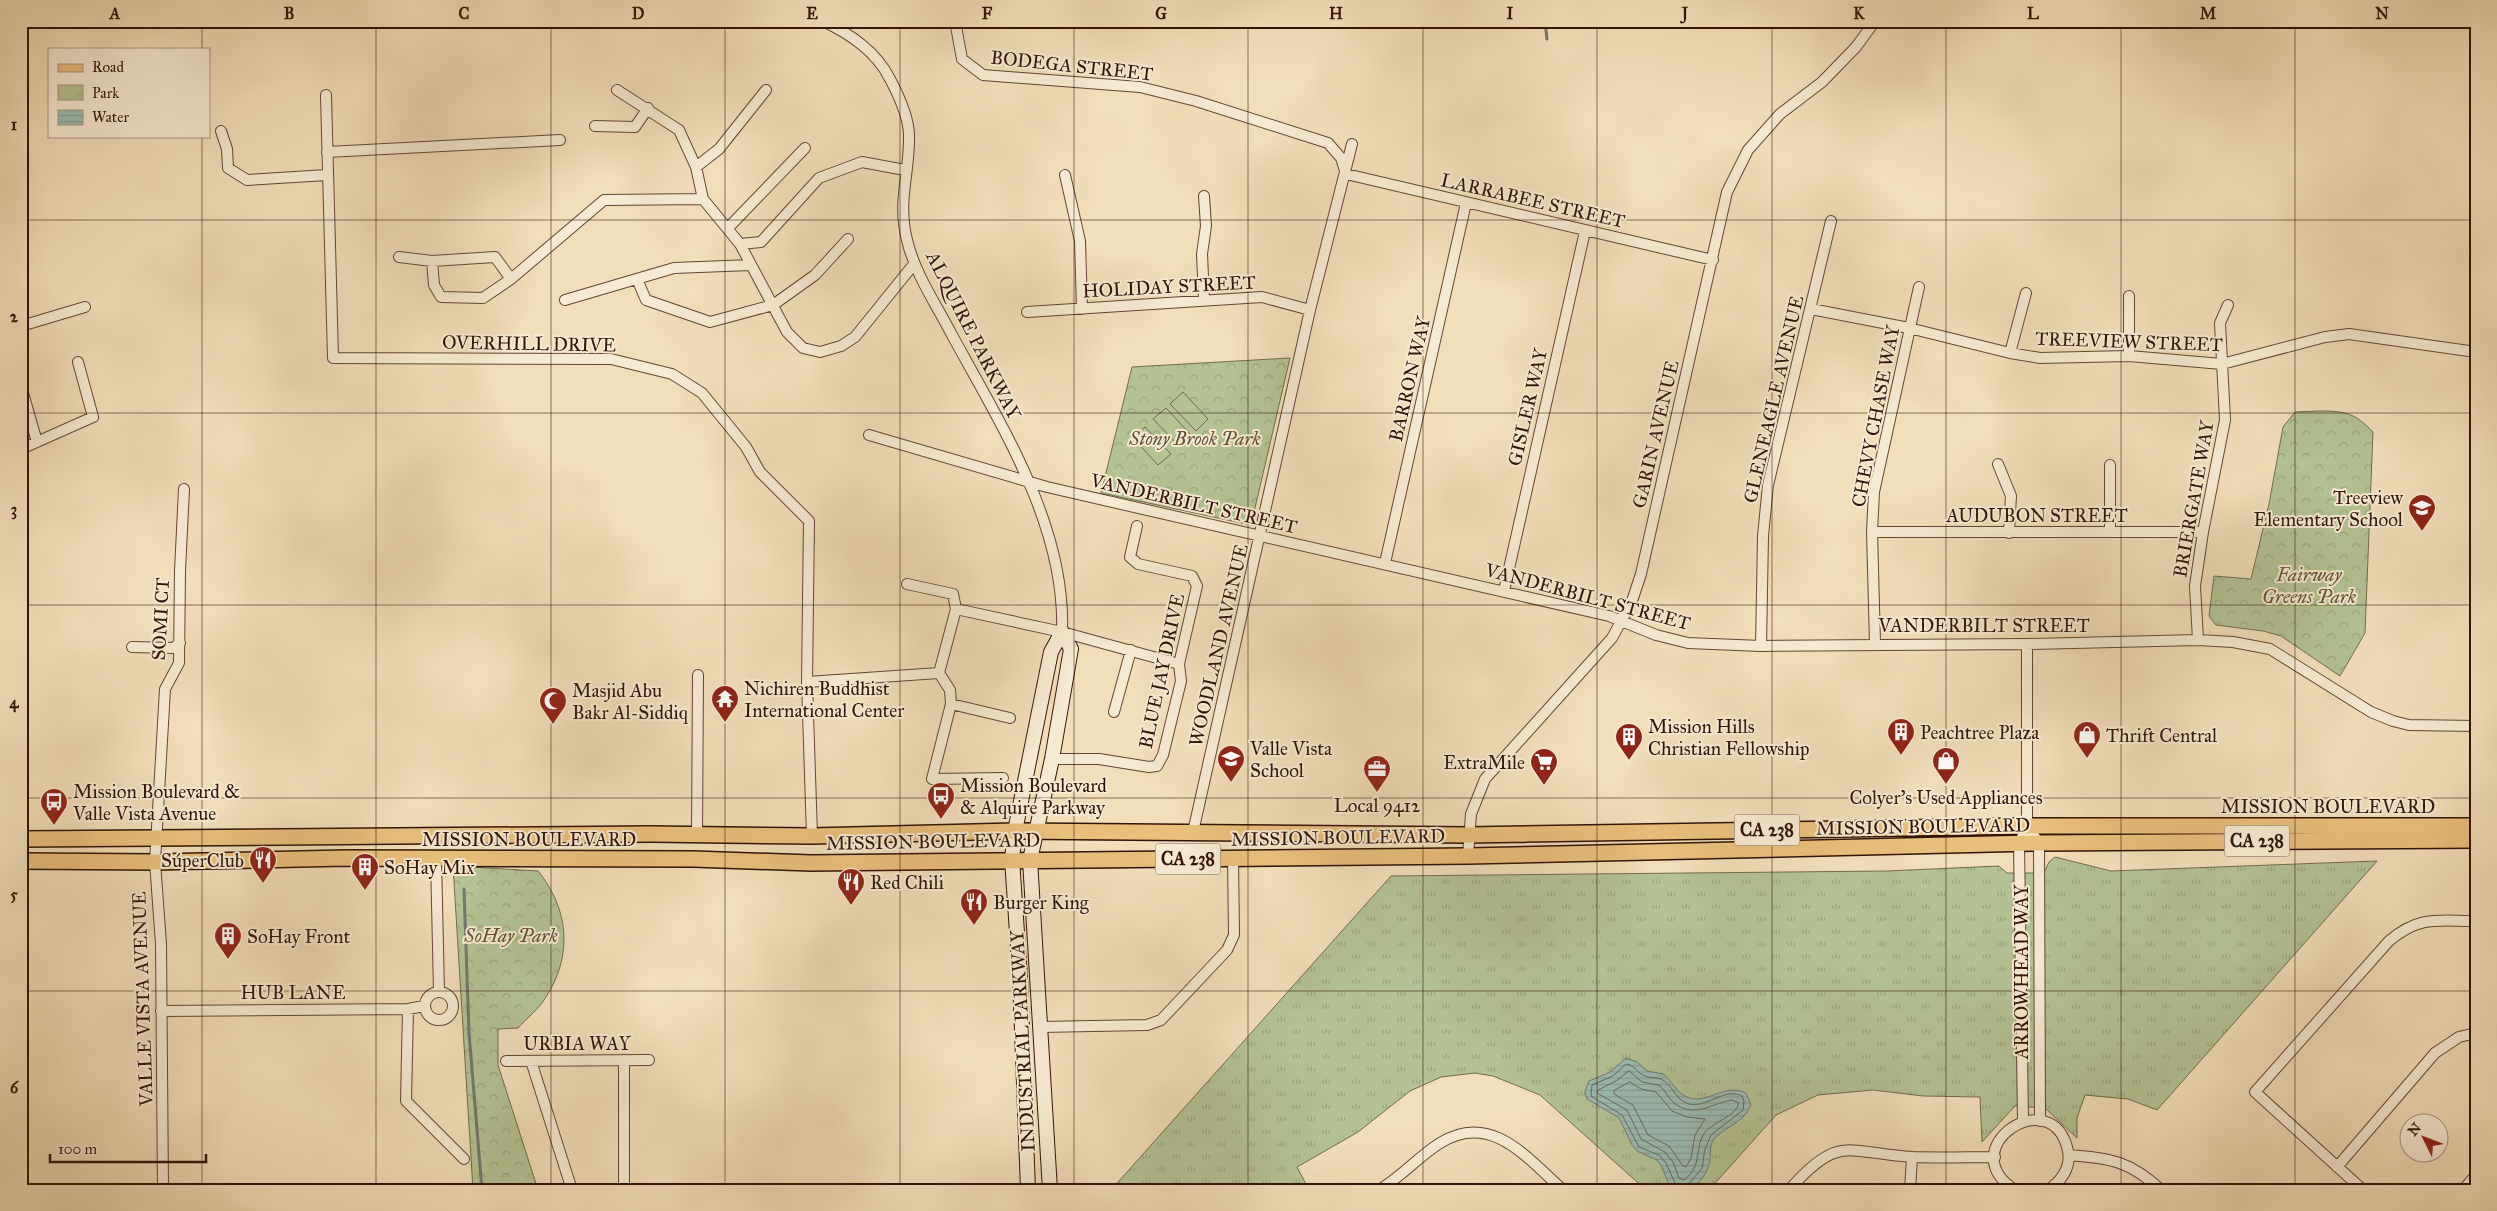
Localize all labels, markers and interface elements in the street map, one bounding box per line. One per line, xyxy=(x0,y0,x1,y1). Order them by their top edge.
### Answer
text: A xyxy=(109,4,121,23)
text: B xyxy=(284,4,294,23)
text: C xyxy=(459,4,470,23)
text: D xyxy=(632,4,645,23)
text: E xyxy=(806,4,818,23)
text: F xyxy=(982,4,993,23)
text: G xyxy=(1155,4,1167,23)
text: H xyxy=(1329,4,1343,23)
text: I xyxy=(1507,4,1514,23)
text: J xyxy=(1680,4,1689,24)
text: K xyxy=(1853,4,1865,23)
text: L xyxy=(2027,4,2039,23)
text: M xyxy=(2200,4,2217,23)
text: N xyxy=(2375,4,2389,23)
street label: BODEGA STREET xyxy=(989,46,1154,85)
legend xyxy=(48,48,210,138)
text: Road xyxy=(92,58,124,76)
text: Park xyxy=(92,84,119,102)
text: Water xyxy=(92,108,129,126)
text: 1 xyxy=(11,115,18,134)
street label: LARRABEE STREET xyxy=(1439,168,1627,233)
street label: ALQUIRE PARKWAY xyxy=(921,246,1026,424)
street label: HOLIDAY STREET xyxy=(1082,270,1256,303)
street label: GLENEAGLE AVENUE xyxy=(1738,293,1809,505)
text: 2 xyxy=(10,307,19,326)
street label: BARRON WAY xyxy=(1384,313,1435,444)
street label: CHEVY CHASE WAY xyxy=(1847,322,1905,509)
street label: TREEVIEW STREET xyxy=(2035,327,2223,356)
street label: OVERHILL DRIVE xyxy=(442,330,617,357)
street label: GISLER WAY xyxy=(1503,345,1552,468)
street label: GARIN AVENUE xyxy=(1627,357,1684,510)
street label: BRIERGATE WAY xyxy=(2168,418,2219,579)
park label: Stony Brook Park xyxy=(1128,427,1261,450)
street label: VANDERBILT STREET xyxy=(1087,468,1299,538)
place label: Treeview Elementary School xyxy=(2254,486,2404,531)
school or university icon: Treeview Elementary School xyxy=(2407,493,2437,532)
text: 3 xyxy=(11,500,17,520)
street label: AUDUBON STREET xyxy=(1945,504,2128,527)
street label: WOODLAND AVENUE xyxy=(1184,541,1253,749)
street label: VANDERBILT STREET xyxy=(1482,558,1693,635)
park label: Fairway Greens Park xyxy=(2262,563,2357,608)
street label: SOMI CT xyxy=(147,577,174,661)
street label: BLUE JAY DRIVE xyxy=(1134,591,1190,751)
street label: VANDERBILT STREET xyxy=(1877,614,2090,637)
place label: Nichiren Buddhist International Center xyxy=(744,677,905,722)
place label: Masjid Abu Bakr Al-Siddiq xyxy=(572,679,689,725)
temple icon: Nichiren Buddhist International Center xyxy=(710,684,740,723)
mosque icon: Masjid Abu Bakr Al-Siddiq xyxy=(538,686,568,725)
text: 4 xyxy=(10,693,20,713)
place label: Mission Hills Christian Fellowship xyxy=(1648,715,1810,760)
building icon: Peachtree Plaza xyxy=(1886,717,1916,756)
shop icon: Thrift Central xyxy=(2072,720,2102,759)
place label: Peachtree Plaza xyxy=(1920,721,2040,744)
building icon: Mission Hills Christian Fellowship xyxy=(1614,722,1644,761)
place label: Thrift Central xyxy=(2106,724,2218,747)
place label: Valle Vista School xyxy=(1249,737,1333,782)
school or university icon: Valle Vista School xyxy=(1216,744,1246,783)
shop icon: Colyer's Used Appliances xyxy=(1931,746,1961,785)
supermarket icon: ExtraMile xyxy=(1529,747,1559,786)
place label: ExtraMile xyxy=(1443,751,1525,774)
office icon: Local 9412 xyxy=(1362,754,1392,793)
place label: Mission Boulevard & Alquire Parkway xyxy=(960,774,1107,820)
place label: Mission Boulevard & Valle Vista Avenue xyxy=(72,780,240,825)
bus stop icon: Mission Boulevard & Alquire Parkway xyxy=(926,781,956,820)
place label: Colyer's Used Appliances xyxy=(1849,786,2043,809)
bus stop icon: Mission Boulevard & Valle Vista Avenue xyxy=(39,787,69,826)
place label: Local 9412 xyxy=(1334,794,1421,817)
street label: MISSION BOULEVARD xyxy=(2221,795,2435,818)
street label: MISSION BOULEVARD xyxy=(1816,813,2030,840)
road number: CA 238 xyxy=(1734,814,1800,846)
street label: MISSION BOULEVARD xyxy=(1231,824,1445,851)
road number: CA 238 xyxy=(2224,826,2290,856)
street label: MISSION BOULEVARD xyxy=(422,828,636,851)
street label: MISSION BOULEVARD xyxy=(826,828,1040,855)
road number: CA 238 xyxy=(1156,844,1220,874)
restaurant icon: SúperClub xyxy=(248,845,278,884)
place label: SúperClub xyxy=(161,849,244,872)
building icon: SoHay Mix xyxy=(350,852,380,891)
place label: SoHay Mix xyxy=(384,856,475,879)
restaurant icon: Red Chili xyxy=(836,867,866,906)
place label: Red Chili xyxy=(870,871,944,894)
street label: ARROWHEAD WAY xyxy=(2010,884,2033,1060)
text: 5 xyxy=(10,885,18,904)
restaurant icon: Burger King xyxy=(959,887,989,926)
street label: VALLE VISTA AVENUE xyxy=(127,891,158,1108)
place label: Burger King xyxy=(993,891,1089,915)
building icon: SoHay Front xyxy=(213,921,243,960)
park label: SoHay Park xyxy=(463,924,558,947)
place label: SoHay Front xyxy=(247,925,350,948)
street label: INDUSTRIAL PARKWAY xyxy=(1005,929,1040,1152)
street label: HUB LANE xyxy=(240,981,346,1004)
street label: URBIA WAY xyxy=(523,1032,632,1055)
text: 6 xyxy=(10,1078,19,1097)
north arrow xyxy=(2400,1114,2450,1164)
text: N xyxy=(2404,1119,2425,1140)
scale bar xyxy=(50,1131,206,1163)
text: 100 m xyxy=(58,1140,98,1158)

